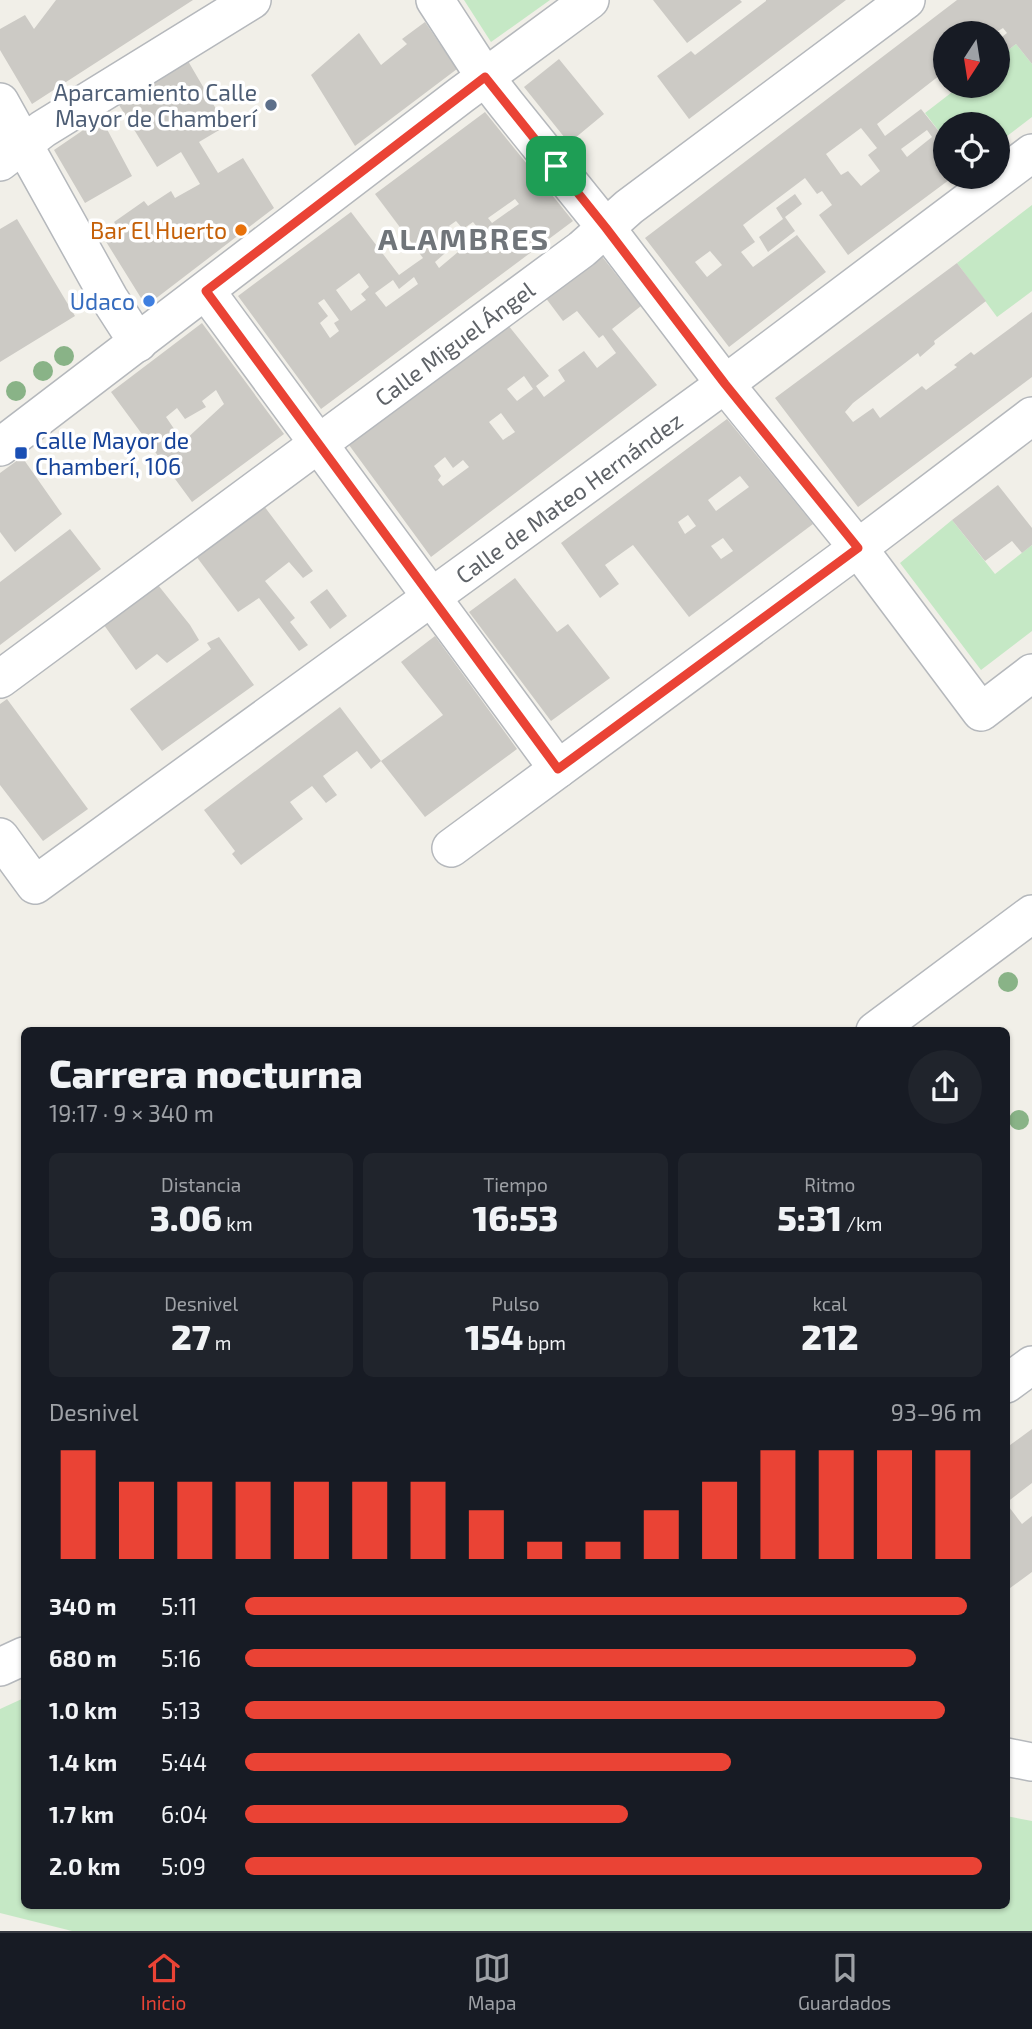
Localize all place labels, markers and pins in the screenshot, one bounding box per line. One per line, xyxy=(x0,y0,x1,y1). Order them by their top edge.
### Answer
place label: Aparcamiento Calle Mayor de Chamberí xyxy=(54,78,258,132)
marker: Aparcamiento Calle Mayor de Chamberí xyxy=(263,97,279,113)
pin xyxy=(526,136,586,196)
place label: Bar El Huerto xyxy=(90,216,227,244)
marker: Bar El Huerto xyxy=(233,222,249,238)
place label: Udaco xyxy=(70,287,135,315)
marker: Udaco xyxy=(141,293,157,309)
place label: Calle Mayor de Chamberí, 106 xyxy=(35,426,189,480)
marker: Calle Mayor de Chamberí, 106 xyxy=(13,445,29,461)

